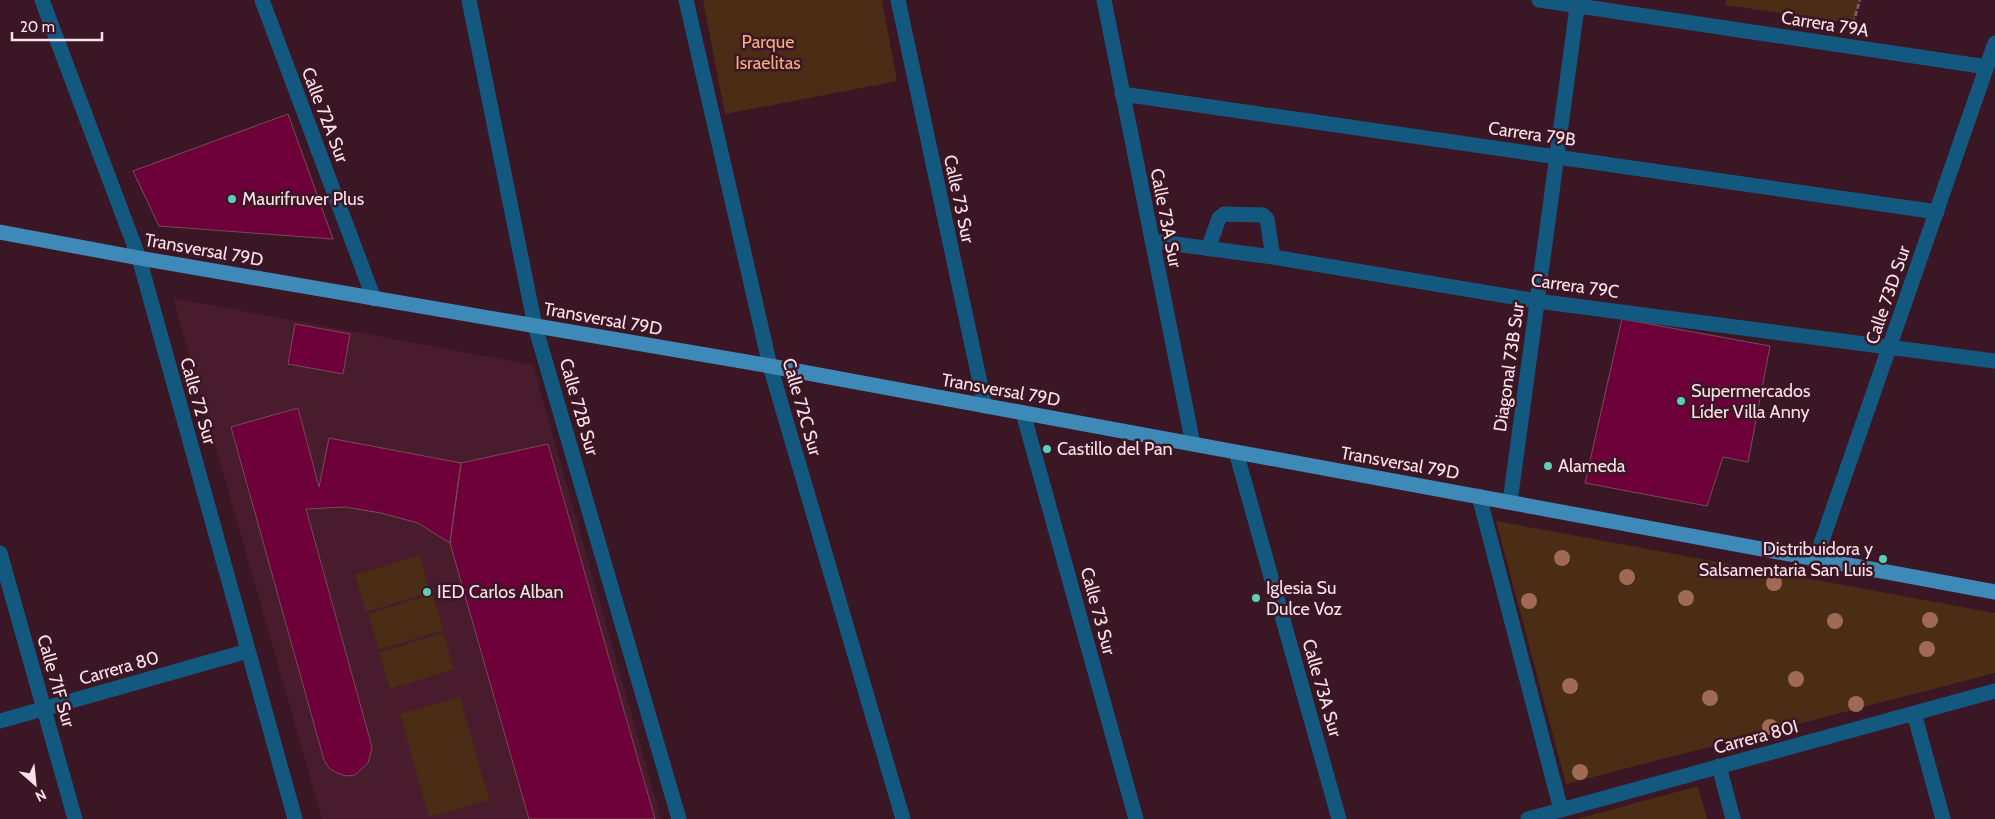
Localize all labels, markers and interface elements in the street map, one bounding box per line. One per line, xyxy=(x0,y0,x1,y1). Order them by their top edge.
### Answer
street label: Carrera 79A xyxy=(1780,6,1870,42)
scale bar xyxy=(12,10,102,42)
text: 20 m xyxy=(20,18,55,36)
park label: Parque Israelitas xyxy=(735,31,801,74)
street label: Calle 72A Sur xyxy=(297,64,353,166)
street label: Carrera 79B xyxy=(1487,117,1578,151)
street label: Calle 73 Sur xyxy=(939,153,979,245)
street label: Calle 73A Sur xyxy=(1146,166,1186,270)
place label: Maurifruver Plus xyxy=(242,188,364,210)
marker: Maurifruver Plus xyxy=(226,193,238,205)
street label: Transversal 79D xyxy=(143,229,265,271)
street label: Calle 73D Sur xyxy=(1861,243,1915,347)
street label: Carrera 79C xyxy=(1530,269,1620,303)
street label: Transversal 79D xyxy=(542,298,664,340)
street label: Diagonal 73B Sur xyxy=(1489,301,1529,433)
street label: Calle 72 Sur xyxy=(175,355,221,447)
street label: Calle 72B Sur xyxy=(555,356,603,458)
street label: Calle 72C Sur xyxy=(778,356,827,459)
street label: Transversal 79D xyxy=(940,369,1062,411)
place label: Supermercados Líder Villa Anny xyxy=(1691,380,1810,423)
marker: Supermercados Líder Villa Anny xyxy=(1675,395,1687,407)
place label: Castillo del Pan xyxy=(1057,438,1173,460)
street label: Transversal 79D xyxy=(1339,442,1461,484)
marker: Castillo del Pan xyxy=(1041,443,1053,455)
place label: Alameda xyxy=(1558,455,1626,477)
marker: Alameda xyxy=(1542,460,1554,472)
place label: Distribuidora y Salsamentaria San Luis xyxy=(1699,538,1873,581)
marker: Distribuidora y Salsamentaria San Luis xyxy=(1877,553,1889,565)
street label: Calle 73 Sur xyxy=(1076,565,1120,657)
place label: Iglesia Su Dulce Voz xyxy=(1266,577,1343,620)
place label: IED Carlos Alban xyxy=(437,581,564,603)
marker: IED Carlos Alban xyxy=(421,586,433,598)
marker: Iglesia Su Dulce Voz xyxy=(1250,592,1262,604)
street label: Calle 71F Sur xyxy=(32,632,80,730)
street label: Calle 73A Sur xyxy=(1298,636,1347,740)
street label: Carrera 80 xyxy=(77,646,161,690)
street label: Carrera 80I xyxy=(1711,715,1801,759)
north arrow xyxy=(10,759,60,809)
text: N xyxy=(32,785,49,806)

